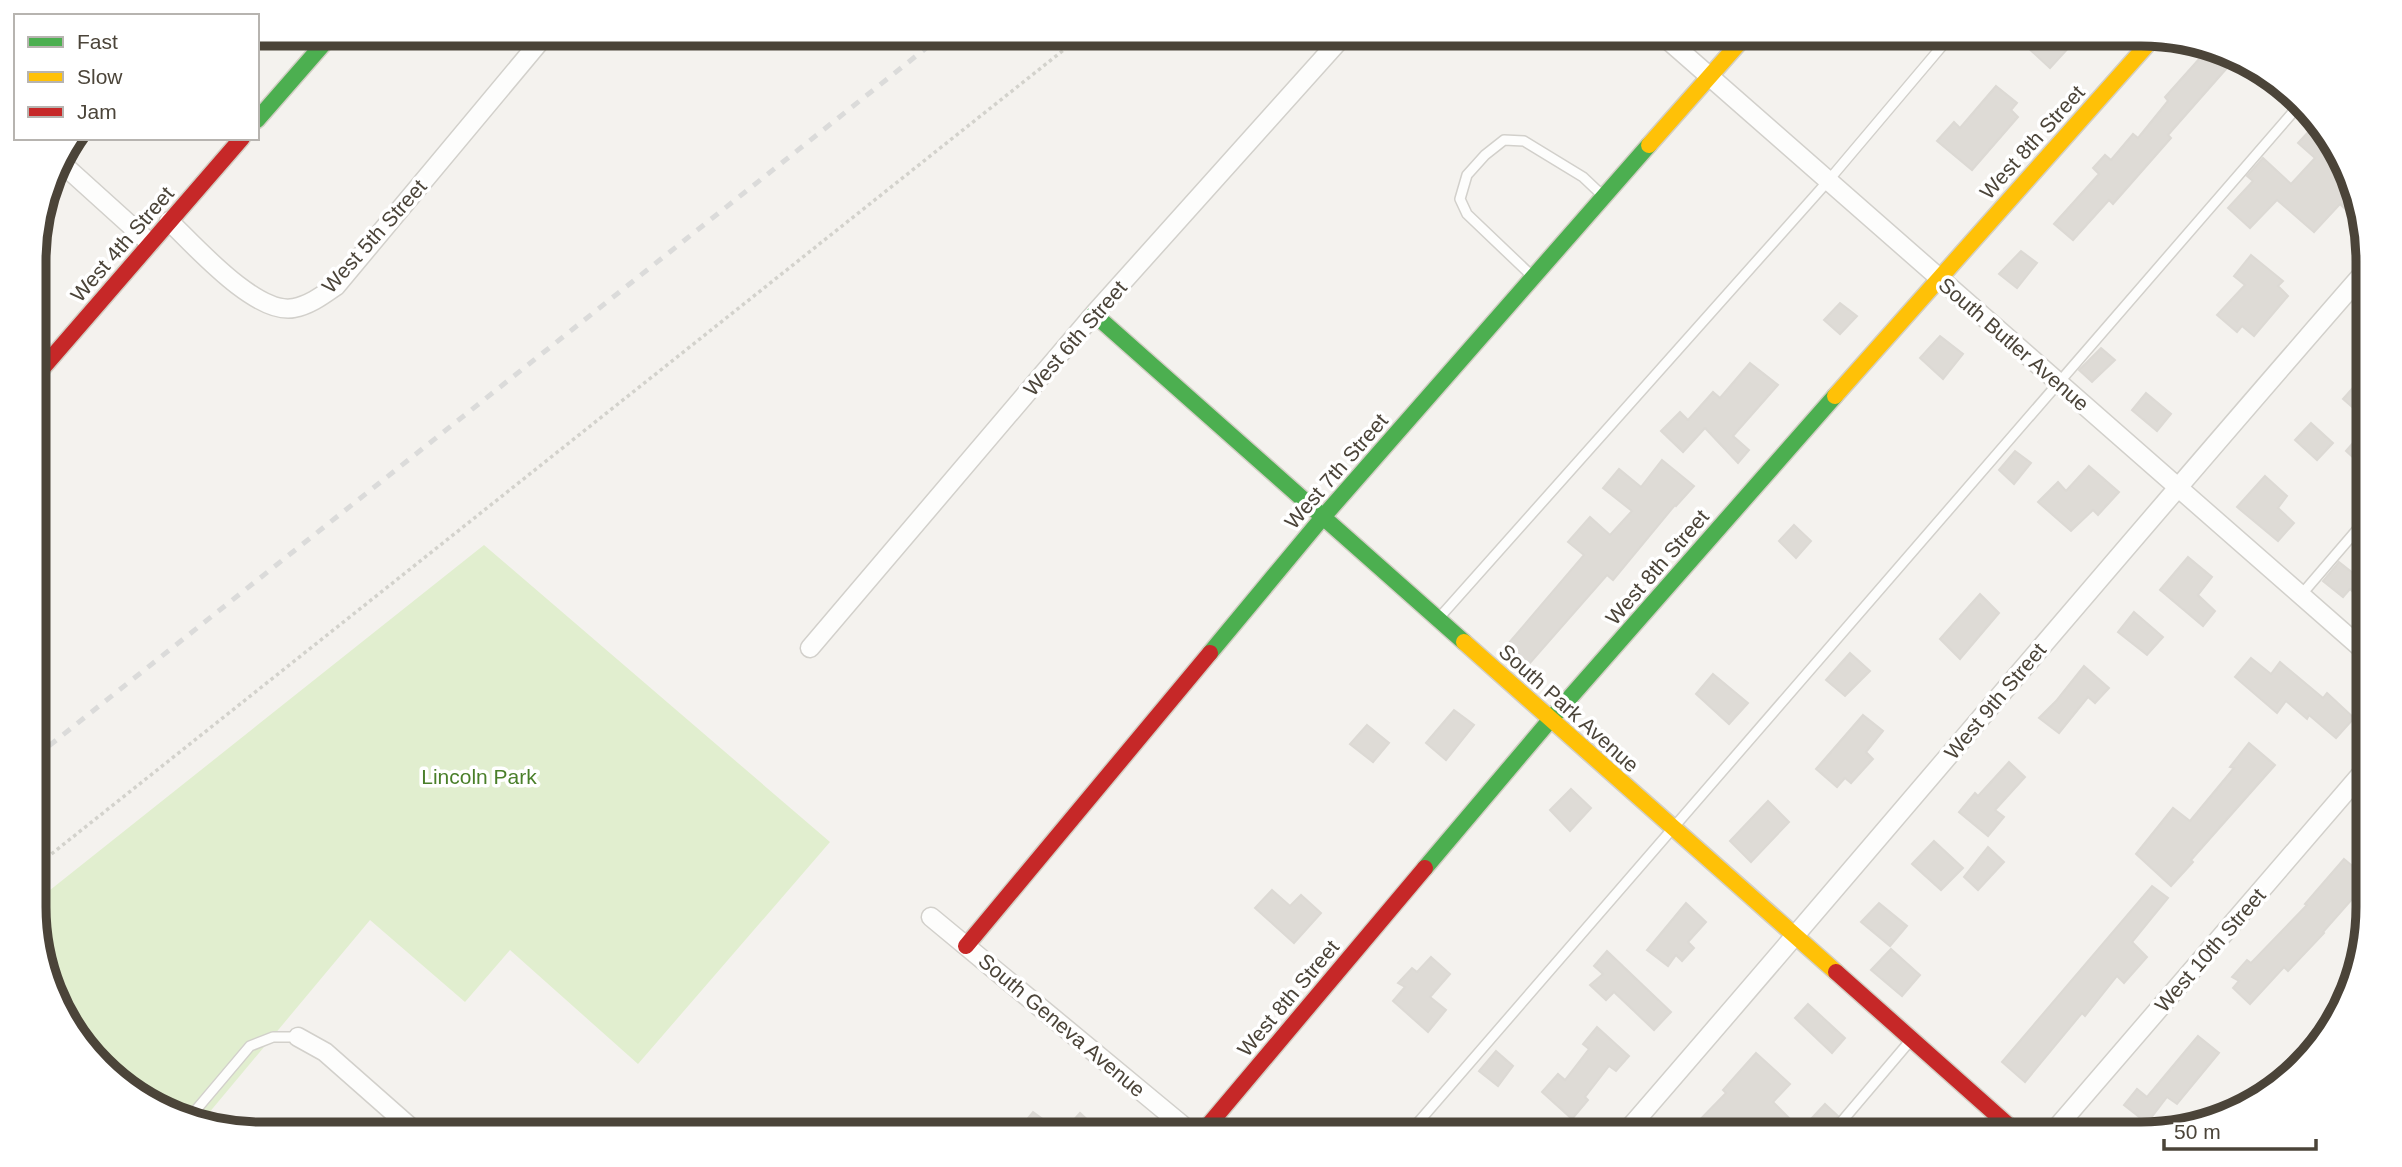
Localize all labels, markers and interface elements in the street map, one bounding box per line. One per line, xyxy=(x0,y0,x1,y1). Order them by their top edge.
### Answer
legend xyxy=(14,14,259,140)
text: Fast xyxy=(77,30,118,53)
text: Slow xyxy=(77,65,123,88)
street label: West 8th Street xyxy=(1975,81,2089,203)
text: Jam xyxy=(77,100,117,123)
street label: West 5th Street xyxy=(317,175,431,297)
street label: West 4th Street xyxy=(66,182,178,306)
street label: South Butler Avenue xyxy=(1934,273,2094,415)
street label: West 6th Street xyxy=(1019,276,1131,400)
street label: West 7th Street xyxy=(1280,409,1392,533)
street label: West 8th Street xyxy=(1601,505,1713,629)
street label: West 9th Street xyxy=(1940,638,2050,764)
street label: South Park Avenue xyxy=(1495,639,1643,777)
park label: Lincoln Park xyxy=(421,765,537,788)
street label: West 10th Street xyxy=(2150,883,2270,1016)
street label: West 8th Street xyxy=(1233,935,1343,1061)
street label: South Geneva Avenue xyxy=(974,949,1150,1101)
scale bar xyxy=(2164,1108,2316,1152)
text: 50 m xyxy=(2174,1120,2221,1143)

